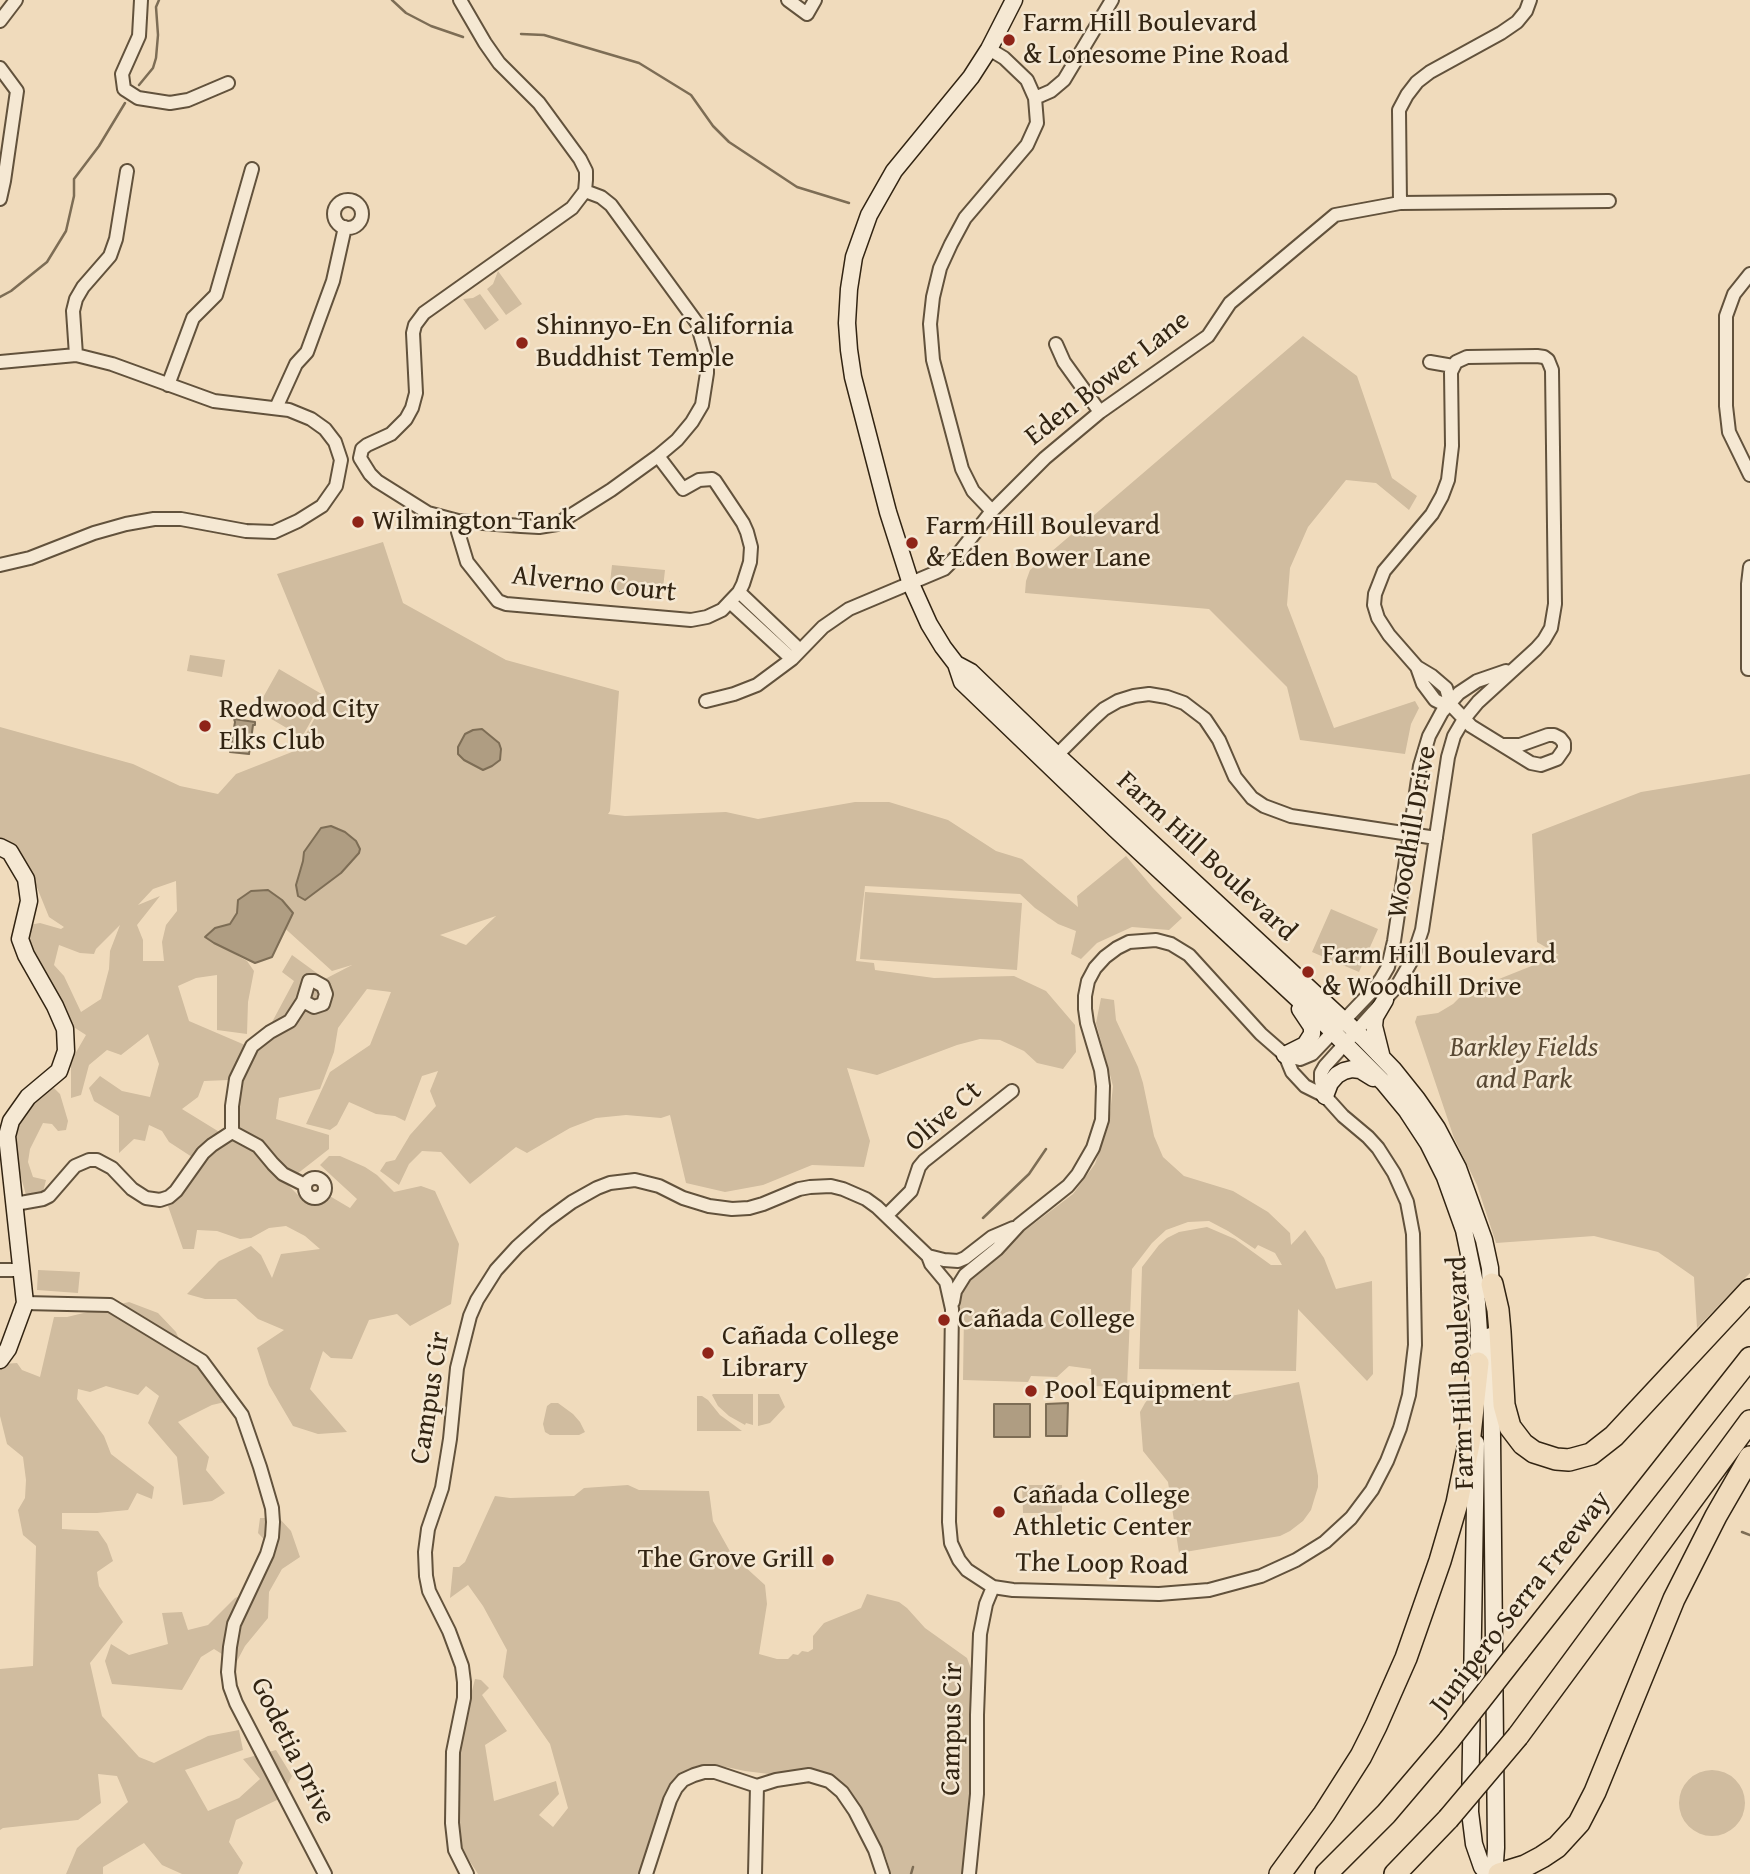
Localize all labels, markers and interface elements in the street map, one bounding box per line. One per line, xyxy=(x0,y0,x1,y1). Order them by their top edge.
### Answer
place label: Farm Hill Boulevard & Lonesome Pine Road xyxy=(1023,7,1289,73)
marker: Farm Hill Boulevard & Lonesome Pine Road xyxy=(1001,32,1017,48)
street label: Eden Bower Lane xyxy=(1019,304,1197,454)
place label: Shinnyo-En California Buddhist Temple xyxy=(536,310,794,376)
marker: Shinnyo-En California Buddhist Temple xyxy=(514,335,530,351)
place label: Wilmington Tank xyxy=(372,505,576,539)
place label: Farm Hill Boulevard & Eden Bower Lane xyxy=(926,510,1160,576)
marker: Wilmington Tank xyxy=(350,514,366,530)
marker: Farm Hill Boulevard & Eden Bower Lane xyxy=(904,535,920,551)
street label: Alverno Court xyxy=(510,560,678,610)
place label: Redwood City Elks Club xyxy=(219,693,379,759)
marker: Redwood City Elks Club xyxy=(197,718,213,734)
street label: Woodhill Drive xyxy=(1381,743,1445,921)
street label: Farm Hill Boulevard xyxy=(1109,765,1303,949)
place label: Farm Hill Boulevard & Woodhill Drive xyxy=(1322,939,1556,1005)
marker: Farm Hill Boulevard & Woodhill Drive xyxy=(1300,964,1316,980)
park label: Barkley Fields and Park xyxy=(1450,1032,1598,1098)
street label: Olive Ct xyxy=(899,1075,989,1159)
street label: Farm Hill Boulevard xyxy=(1441,1256,1483,1490)
place label: Cañada College xyxy=(958,1303,1135,1337)
marker: Cañada College xyxy=(936,1312,952,1328)
place label: Cañada College Library xyxy=(722,1320,899,1386)
street label: Campus Cir xyxy=(404,1329,458,1467)
marker: Cañada College Library xyxy=(700,1345,716,1361)
place label: Pool Equipment xyxy=(1045,1374,1231,1408)
marker: Pool Equipment xyxy=(1023,1383,1039,1399)
place label: Cañada College Athletic Center xyxy=(1013,1479,1192,1545)
street label: Junipero Serra Freeway xyxy=(1423,1485,1619,1721)
marker: Cañada College Athletic Center xyxy=(991,1504,1007,1520)
place label: The Grove Grill xyxy=(638,1543,814,1577)
street label: The Loop Road xyxy=(1015,1547,1189,1583)
marker: The Grove Grill xyxy=(820,1552,836,1568)
street label: Campus Cir xyxy=(935,1662,971,1796)
street label: Godetia Drive xyxy=(242,1672,342,1830)

